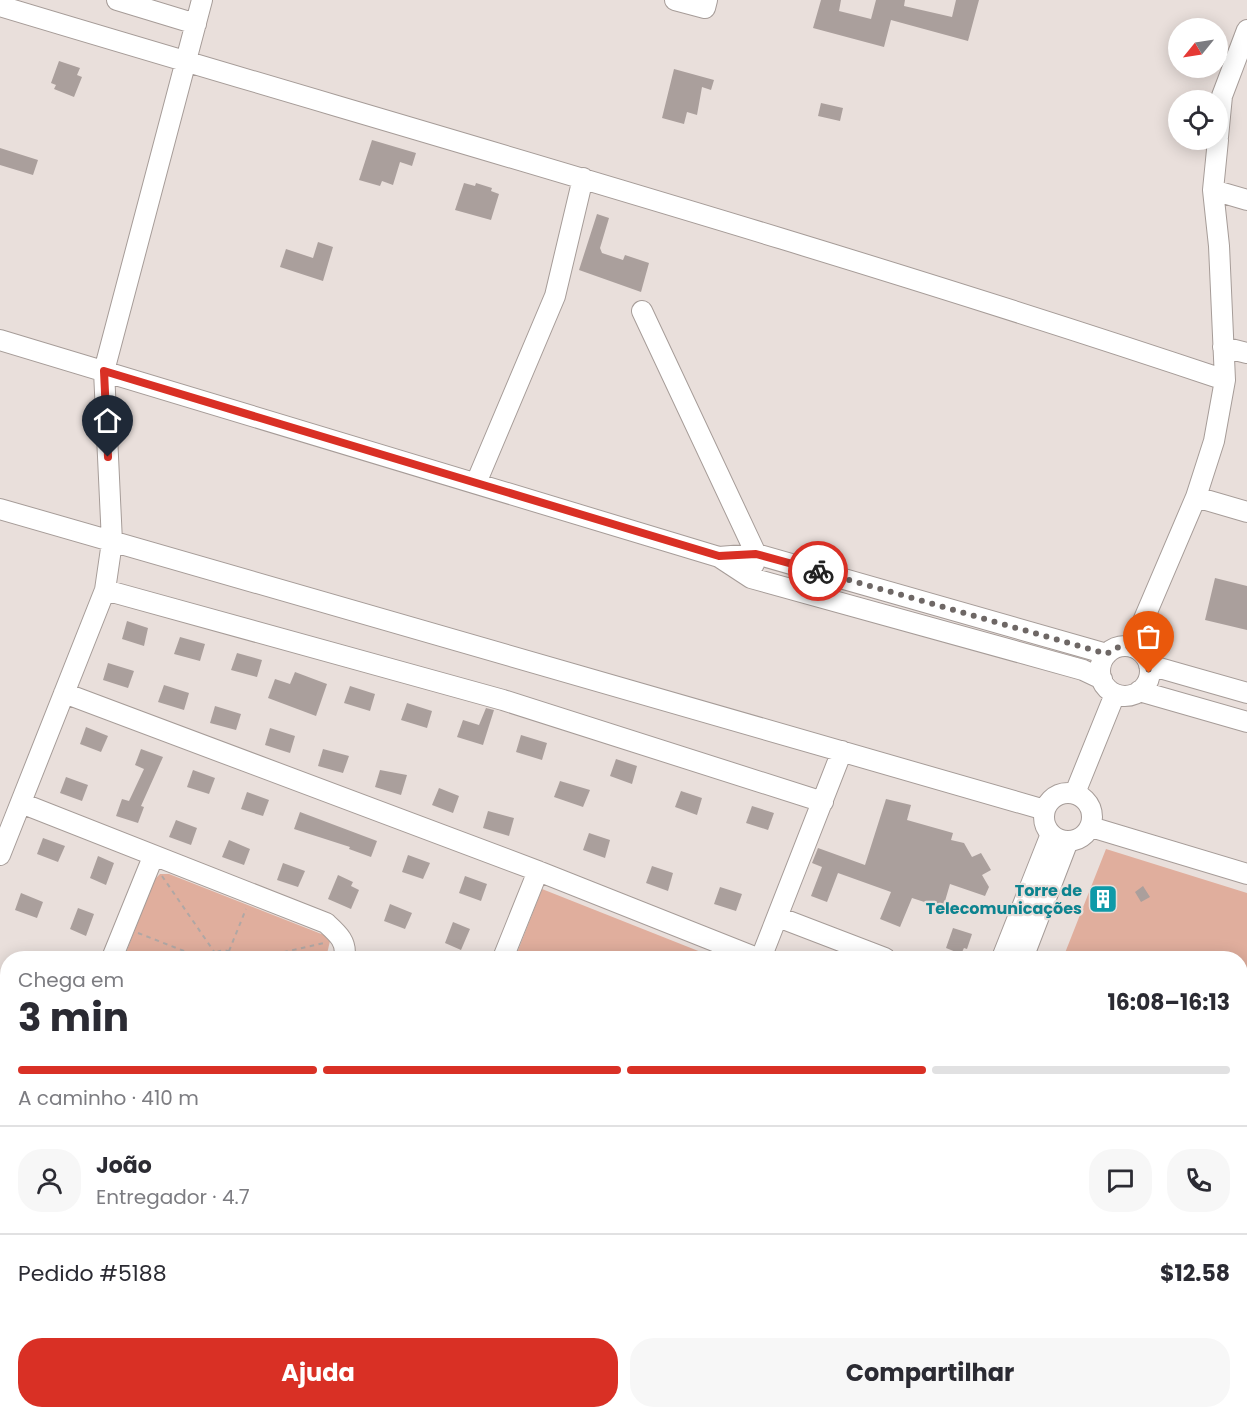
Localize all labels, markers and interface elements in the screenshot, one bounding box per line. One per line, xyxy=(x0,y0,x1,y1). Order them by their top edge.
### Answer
north arrow xyxy=(1168,18,1228,78)
map controls xyxy=(1168,18,1228,150)
button: locate xyxy=(1168,90,1228,150)
pin xyxy=(82,395,133,457)
icon: home xyxy=(91,404,124,437)
courier xyxy=(788,541,848,601)
icon: bike xyxy=(802,555,835,588)
pin xyxy=(1123,611,1174,673)
icon: bag xyxy=(1132,620,1165,653)
place label: Torre de Telecomunicações xyxy=(926,879,1082,920)
building icon: Torre de Telecomunicações xyxy=(1087,883,1119,915)
text: Chega em xyxy=(18,966,124,994)
text: 16:08–16:13 xyxy=(1107,987,1230,1018)
text: 3 min xyxy=(18,990,129,1045)
text: A caminho · 410 m xyxy=(18,1084,199,1112)
button: person xyxy=(18,1149,81,1212)
button: chat xyxy=(1089,1149,1152,1212)
button: phone xyxy=(1167,1149,1230,1212)
text: João xyxy=(96,1150,152,1181)
text: Entregador · 4.7 xyxy=(96,1183,250,1211)
text: Pedido #5188 xyxy=(18,1258,167,1289)
text: $12.58 xyxy=(1160,1258,1230,1289)
button: Ajuda xyxy=(18,1338,618,1407)
button: Compartilhar xyxy=(630,1338,1230,1407)

